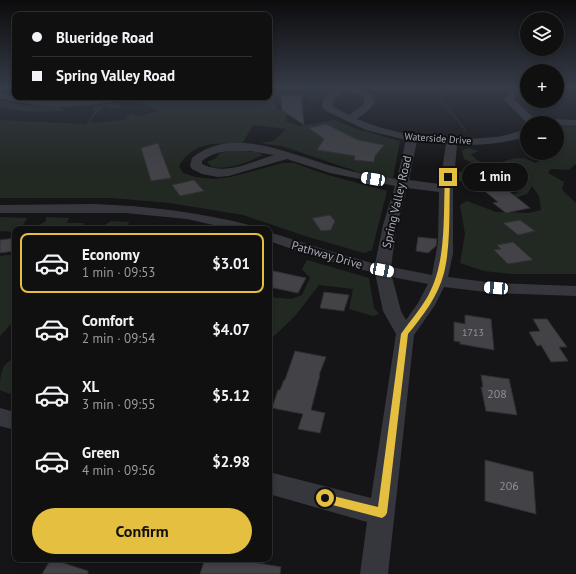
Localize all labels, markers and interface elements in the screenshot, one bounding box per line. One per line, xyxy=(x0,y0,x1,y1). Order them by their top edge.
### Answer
map controls xyxy=(520,12,564,160)
button: layers xyxy=(520,12,564,56)
text: Blueridge Road xyxy=(56,28,154,47)
button: + xyxy=(520,64,564,108)
text: Spring Valley Road xyxy=(56,66,175,85)
button: − xyxy=(520,116,564,160)
street label: Waterside Drive xyxy=(404,130,472,147)
street label: Spring Valley Road xyxy=(379,154,414,250)
callout: 1 min xyxy=(462,163,528,191)
route end xyxy=(439,168,457,186)
text: 1 min xyxy=(479,168,511,185)
car xyxy=(360,171,386,187)
street label: Pathway Drive xyxy=(290,237,364,272)
icon: car xyxy=(34,245,70,281)
text: Economy xyxy=(82,245,140,264)
text: $3.01 xyxy=(212,254,250,273)
car xyxy=(369,262,395,278)
text: 1 min · 09:53 xyxy=(82,264,155,281)
car xyxy=(484,281,508,295)
icon: car xyxy=(34,311,70,347)
text: Comfort xyxy=(82,311,134,330)
text: $4.07 xyxy=(212,320,250,339)
house number: 1713 xyxy=(462,326,484,339)
text: 2 min · 09:54 xyxy=(82,330,155,347)
icon: car xyxy=(34,377,70,413)
text: XL xyxy=(82,377,99,396)
text: $5.12 xyxy=(212,386,250,405)
house number: 208 xyxy=(487,386,507,401)
text: 3 min · 09:55 xyxy=(82,396,155,413)
icon: car xyxy=(34,443,70,479)
text: Green xyxy=(82,443,120,462)
text: $2.98 xyxy=(212,452,250,471)
text: 4 min · 09:56 xyxy=(82,462,155,479)
house number: 206 xyxy=(499,478,519,493)
route start xyxy=(316,489,334,507)
button: Confirm xyxy=(32,508,252,554)

